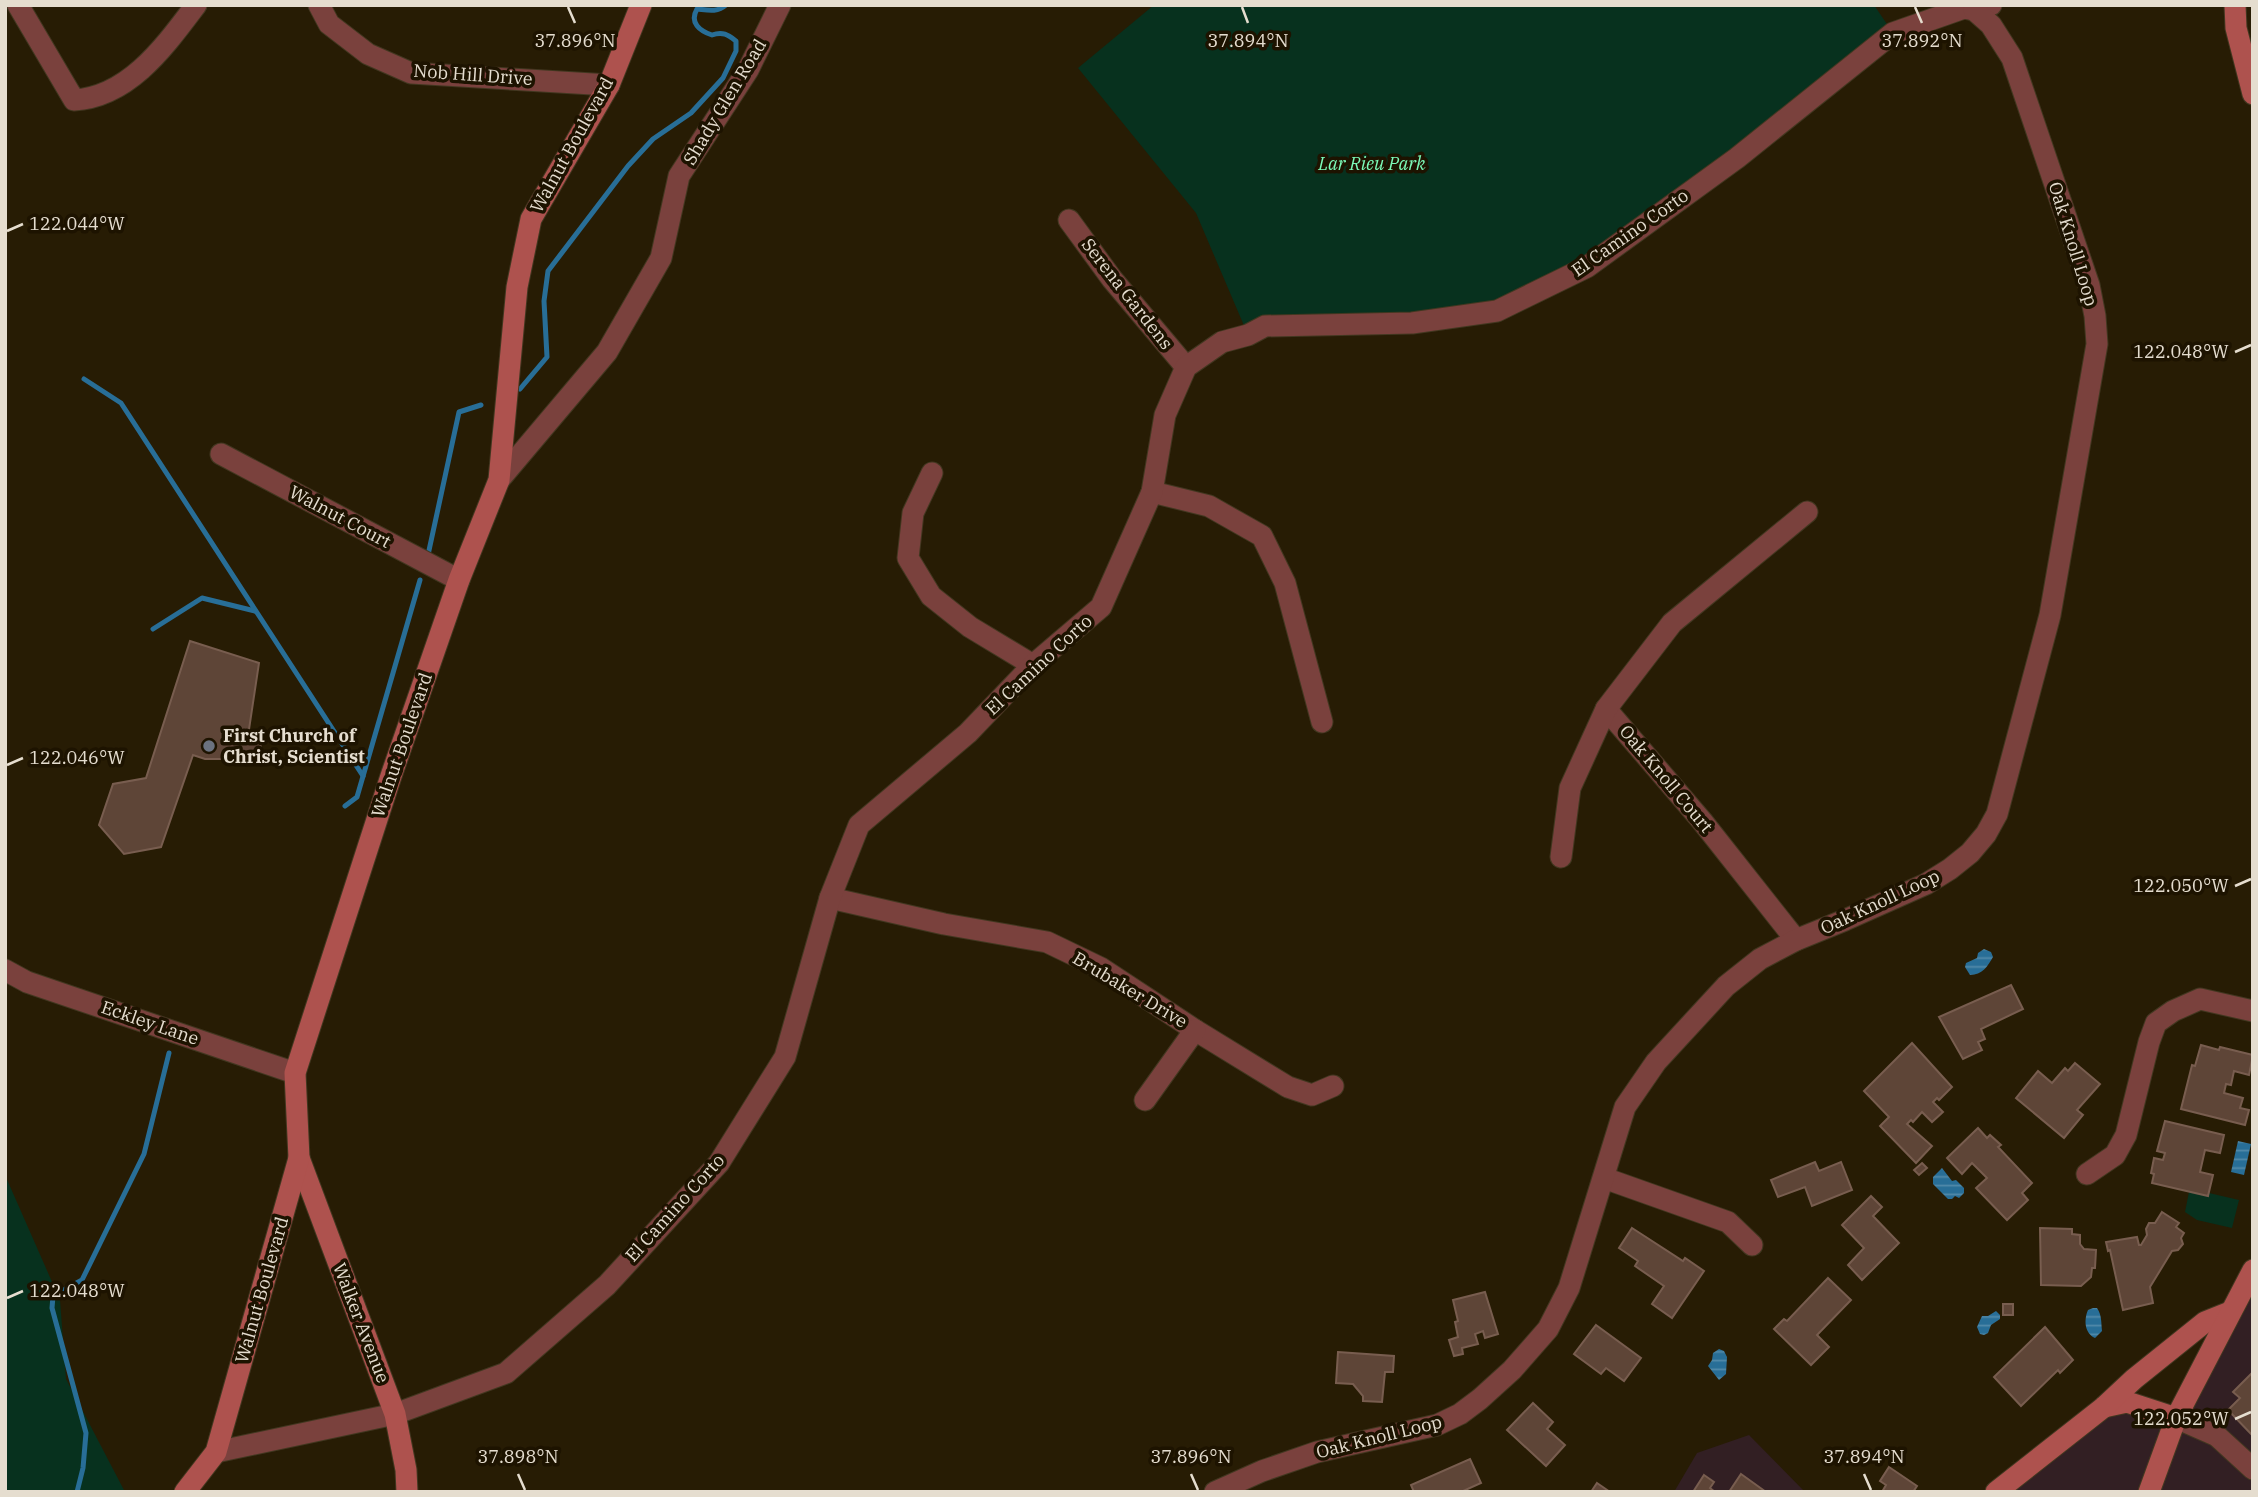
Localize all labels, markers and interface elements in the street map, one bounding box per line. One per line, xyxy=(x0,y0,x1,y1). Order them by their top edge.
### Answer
text: 37.896°N xyxy=(534,29,616,52)
text: 37.894°N xyxy=(1207,29,1289,52)
text: 37.892°N xyxy=(1881,29,1963,52)
street label: Shady Glen Road xyxy=(678,34,771,169)
street label: Nob Hill Drive xyxy=(413,59,533,90)
street label: Walnut Boulevard xyxy=(525,73,618,216)
park label: Lar Rieu Park xyxy=(1317,152,1426,175)
street label: Oak Knoll Loop xyxy=(2044,179,2103,309)
street label: El Camino Corto xyxy=(1567,184,1693,281)
text: 122.044°W xyxy=(29,212,125,235)
street label: Serena Gardens xyxy=(1077,233,1178,354)
text: 122.048°W xyxy=(2133,340,2229,363)
street label: Walnut Court xyxy=(285,480,395,553)
street label: El Camino Corto xyxy=(981,609,1097,720)
street label: Walnut Boulevard xyxy=(366,670,437,820)
street label: Oak Knoll Court xyxy=(1615,720,1718,837)
place label: First Church of Christ, Scientist xyxy=(223,724,365,768)
marker: First Church of Christ, Scientist xyxy=(201,738,217,754)
text: 122.046°W xyxy=(29,746,125,769)
street label: Oak Knoll Loop xyxy=(1817,864,1943,939)
text: 122.050°W xyxy=(2133,874,2229,897)
street label: Brubaker Drive xyxy=(1069,946,1192,1033)
street label: Eckley Lane xyxy=(98,995,202,1050)
street label: El Camino Corto xyxy=(620,1149,729,1266)
street label: Walnut Boulevard xyxy=(230,1214,293,1366)
street label: Walker Avenue xyxy=(328,1259,395,1386)
text: 122.048°W xyxy=(29,1279,125,1302)
text: 122.052°W xyxy=(2133,1407,2229,1430)
street label: Oak Knoll Loop xyxy=(1314,1410,1444,1463)
text: 37.898°N xyxy=(477,1445,559,1468)
text: 37.896°N xyxy=(1150,1445,1232,1468)
text: 37.894°N xyxy=(1823,1445,1905,1468)

